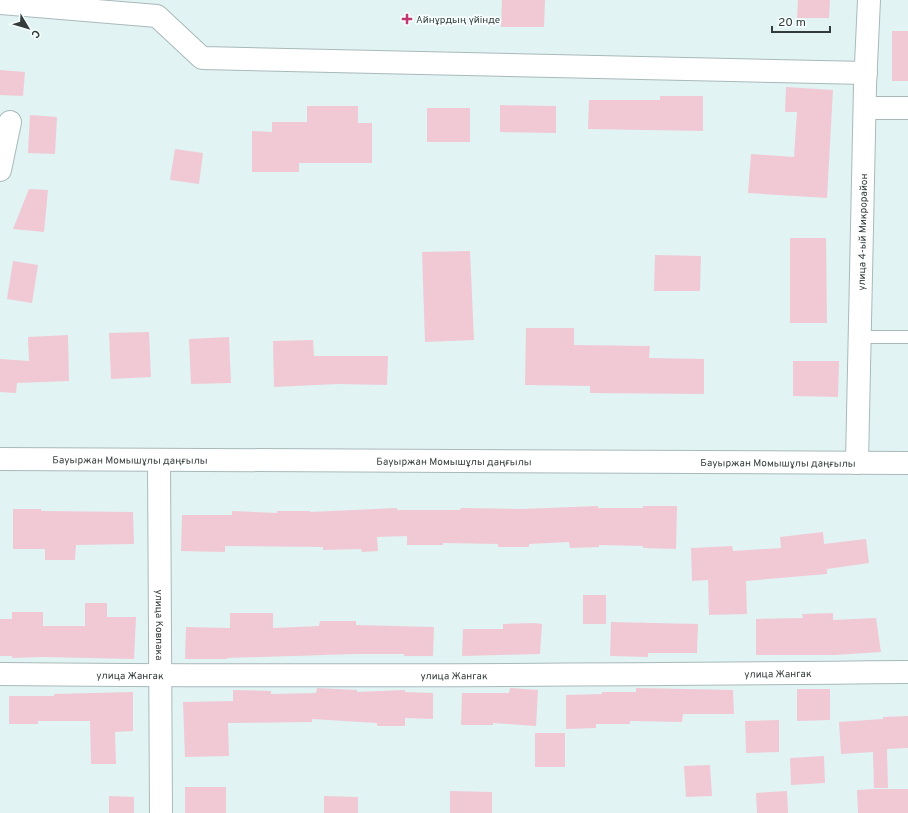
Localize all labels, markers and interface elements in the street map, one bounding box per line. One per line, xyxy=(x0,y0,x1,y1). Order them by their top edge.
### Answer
north arrow xyxy=(8,8,48,48)
scale bar xyxy=(772,8,830,34)
marker: Айнұрдың үйінде xyxy=(401,13,413,25)
place label: Айнұрдың үйінде xyxy=(416,14,500,27)
text: 20 m xyxy=(778,15,806,31)
text: С xyxy=(27,26,43,41)
street label: улица 4-ый Микрорайон xyxy=(856,173,871,291)
street label: Бауыржан Момышұлы даңғылы xyxy=(52,454,208,468)
street label: Бауыржан Момышұлы даңғылы xyxy=(376,456,532,469)
street label: Бауыржан Момышұлы даңғылы xyxy=(700,457,856,471)
street label: улица Ковпака xyxy=(152,589,165,661)
street label: улица Жангак xyxy=(744,668,812,682)
street label: улица Жангак xyxy=(96,670,164,683)
street label: улица Жангак xyxy=(420,670,488,683)

